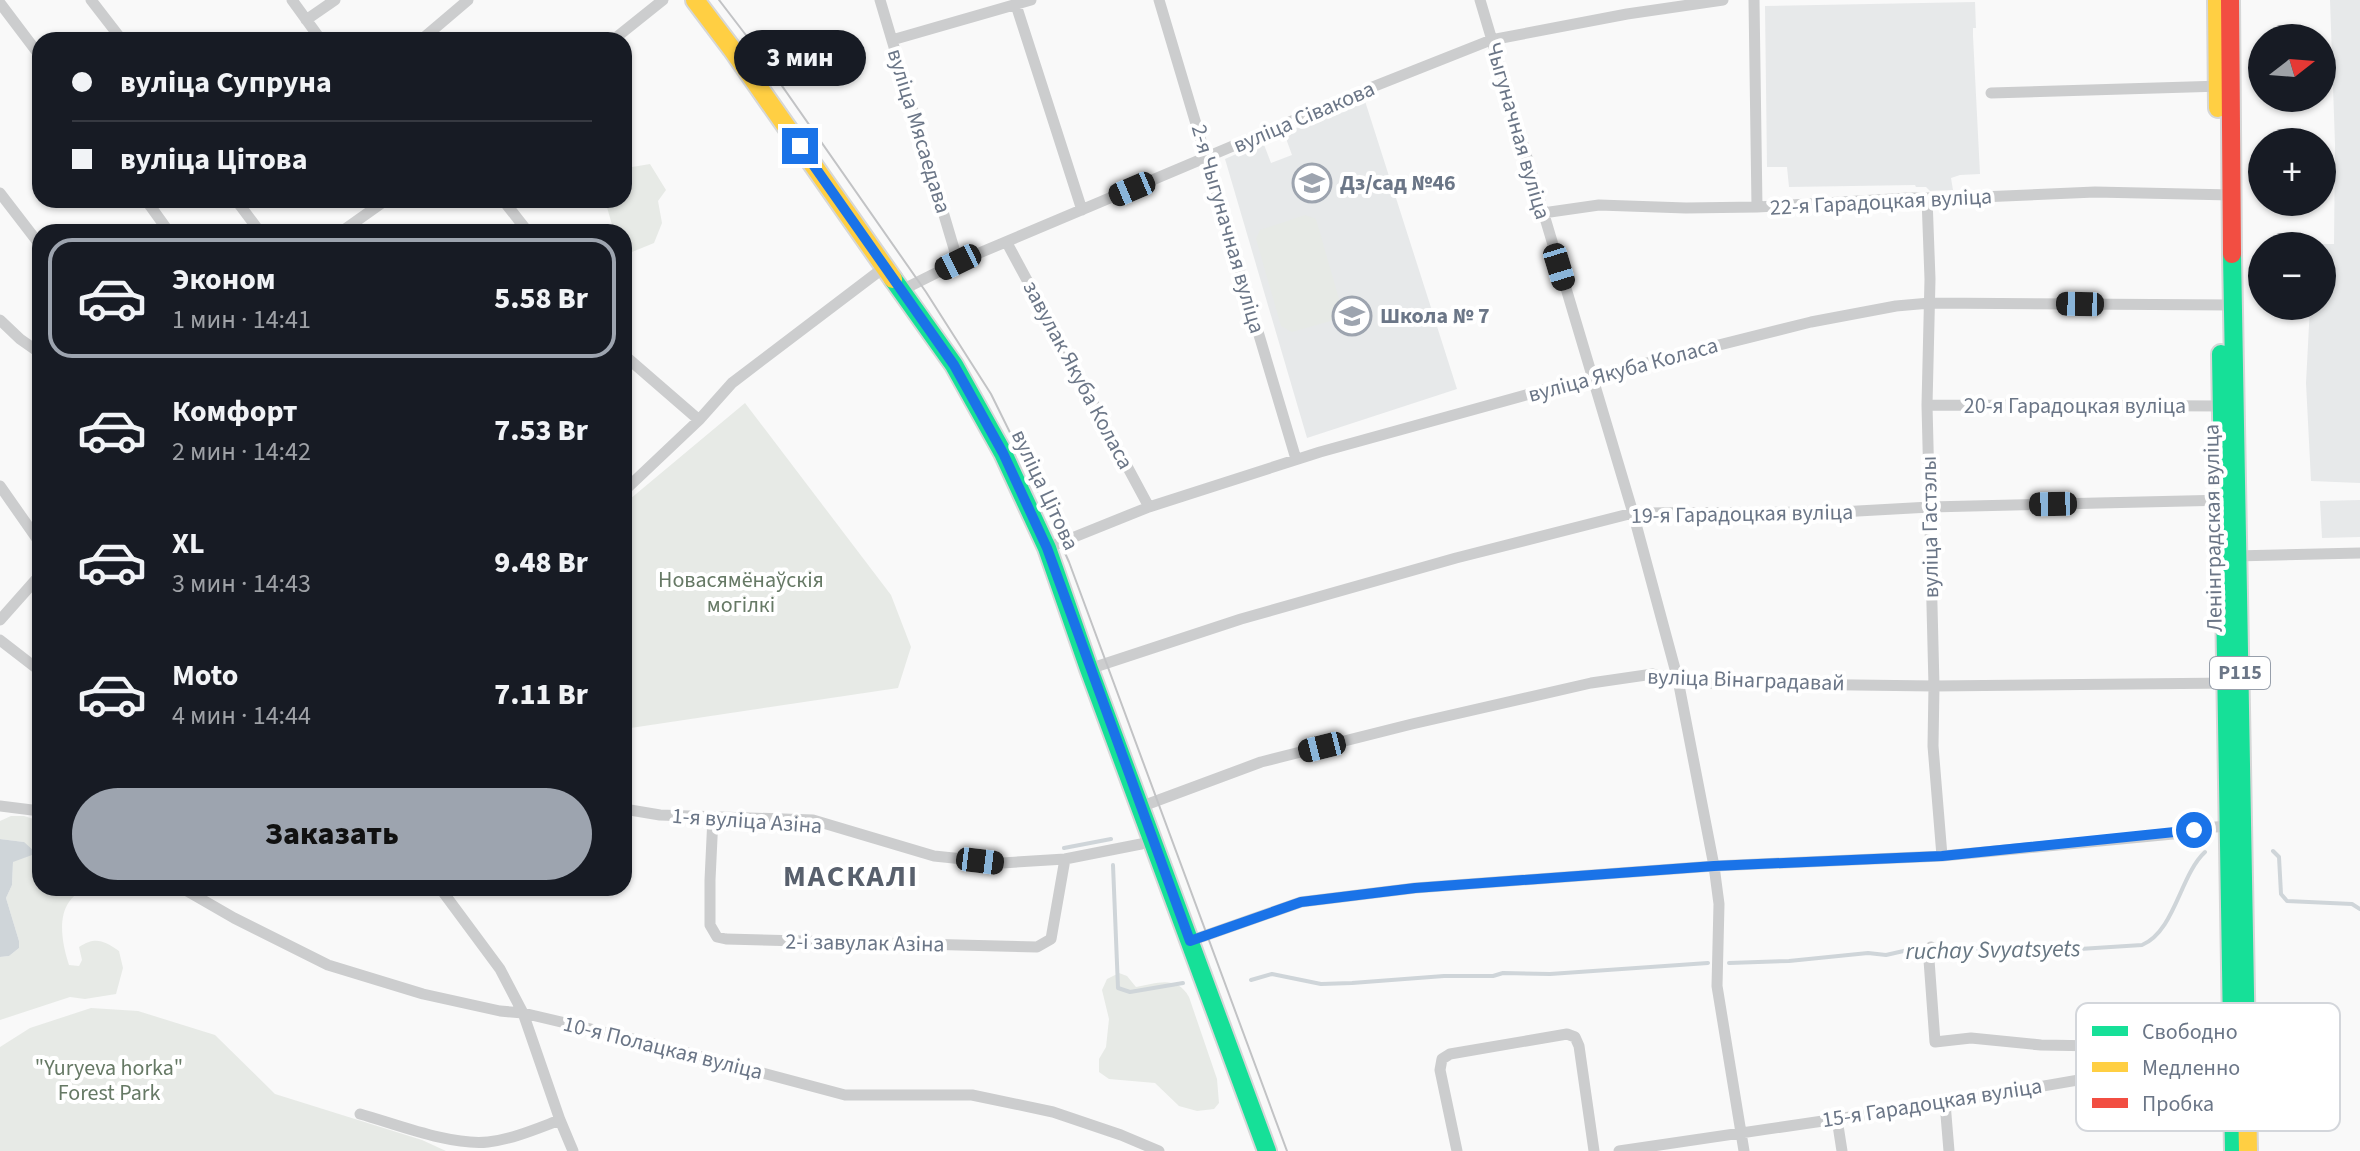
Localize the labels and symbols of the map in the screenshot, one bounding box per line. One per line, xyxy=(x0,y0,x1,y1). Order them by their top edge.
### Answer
north arrow xyxy=(2248,24,2336,112)
callout: 3 мин xyxy=(734,30,866,86)
street label: Чыгуначная вуліца xyxy=(1477,39,1559,223)
street label: вуліца Мясаедава xyxy=(879,45,959,217)
street label: вуліца Сівакова xyxy=(1228,73,1380,161)
street label: 2-я Чыгуначная вуліца xyxy=(1183,121,1273,337)
route end xyxy=(782,128,818,164)
school or university icon: Дз/сад №46 xyxy=(1291,162,1333,204)
place label: Дз/сад №46 xyxy=(1340,167,1456,199)
car xyxy=(1105,169,1159,209)
street label: 22-я Гарадоцкая вуліца xyxy=(1769,180,1993,224)
car xyxy=(931,241,985,283)
car xyxy=(1541,241,1577,293)
street label: завулак Якуба Коласа xyxy=(1015,275,1141,475)
car xyxy=(2056,292,2104,316)
school or university icon: Школа № 7 xyxy=(1331,295,1373,337)
place label: Школа № 7 xyxy=(1380,300,1490,332)
street label: вуліца Якуба Коласа xyxy=(1525,329,1721,411)
street label: 20-я Гарадоцкая вуліца xyxy=(1964,390,2186,422)
street label: вуліца Цітова xyxy=(1003,424,1087,556)
street label: Ленінградская вуліца xyxy=(2195,424,2231,632)
street label: вуліца Гастэлы xyxy=(1913,456,1947,598)
car xyxy=(2029,492,2077,516)
street label: 19-я Гарадоцкая вуліца xyxy=(1631,496,1853,532)
park label: Новасямёнаўскія могілкі xyxy=(658,564,824,621)
road number: Р115 xyxy=(2210,657,2270,689)
street label: вуліца Вінаградавай xyxy=(1647,661,1845,699)
car xyxy=(1296,730,1348,764)
street label: 1-я вуліца Азіна xyxy=(671,800,823,842)
route start xyxy=(2176,812,2212,848)
car xyxy=(955,846,1005,876)
district label: МАСКАЛІ xyxy=(783,855,919,898)
street label: 2-і завулак Азіна xyxy=(785,926,945,960)
water label: ruchay Svyatsyets xyxy=(1905,931,2081,969)
legend xyxy=(2076,1003,2340,1131)
street label: 10-я Полацкая вуліца xyxy=(560,1008,766,1088)
text: Свободно xyxy=(2142,1016,2238,1048)
park label: "Yuryeva horka" Forest Park xyxy=(35,1052,183,1109)
text: Медленно xyxy=(2142,1052,2240,1084)
street label: 15-я Гарадоцкая вуліца xyxy=(1820,1070,2044,1136)
text: Пробка xyxy=(2142,1088,2214,1120)

